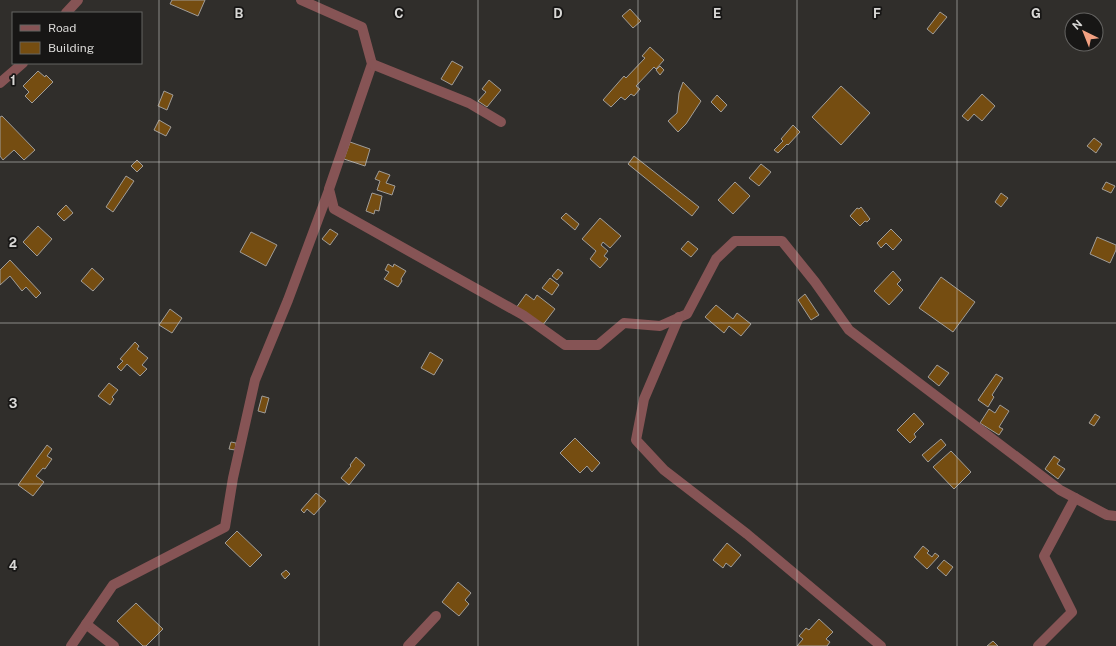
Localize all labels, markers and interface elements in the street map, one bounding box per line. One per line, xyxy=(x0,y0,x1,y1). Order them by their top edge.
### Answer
text: B xyxy=(235,6,244,21)
text: C xyxy=(394,6,404,21)
text: D xyxy=(553,6,563,21)
text: E xyxy=(713,6,721,21)
text: F xyxy=(873,6,881,21)
text: G xyxy=(1031,6,1041,21)
legend xyxy=(12,12,142,64)
north arrow xyxy=(1064,12,1104,52)
text: N xyxy=(1070,17,1084,32)
text: Road xyxy=(48,21,76,35)
text: Building xyxy=(48,41,94,55)
text: 1 xyxy=(10,73,16,88)
text: 2 xyxy=(9,235,17,250)
text: 3 xyxy=(9,396,18,411)
text: 4 xyxy=(9,558,18,573)

